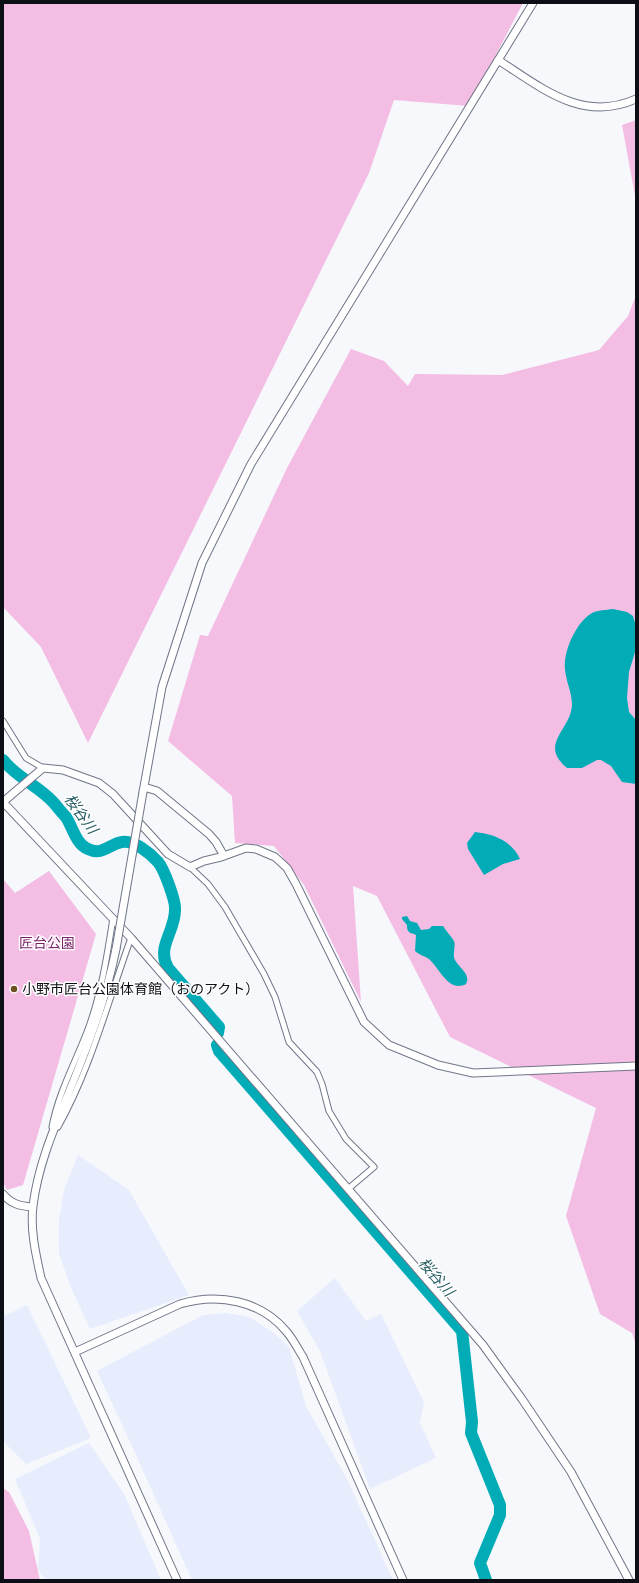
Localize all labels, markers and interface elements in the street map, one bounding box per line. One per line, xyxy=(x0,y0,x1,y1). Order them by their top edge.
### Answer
water label: 桜谷川 xyxy=(60,791,103,839)
park label: 匠台公園 xyxy=(19,935,75,952)
place label: 小野市匠台公園体育館（おのアクト） xyxy=(22,981,259,998)
marker: 小野市匠台公園体育館（おのアクト） xyxy=(9,984,19,994)
water label: 桜谷川 xyxy=(414,1254,459,1301)

